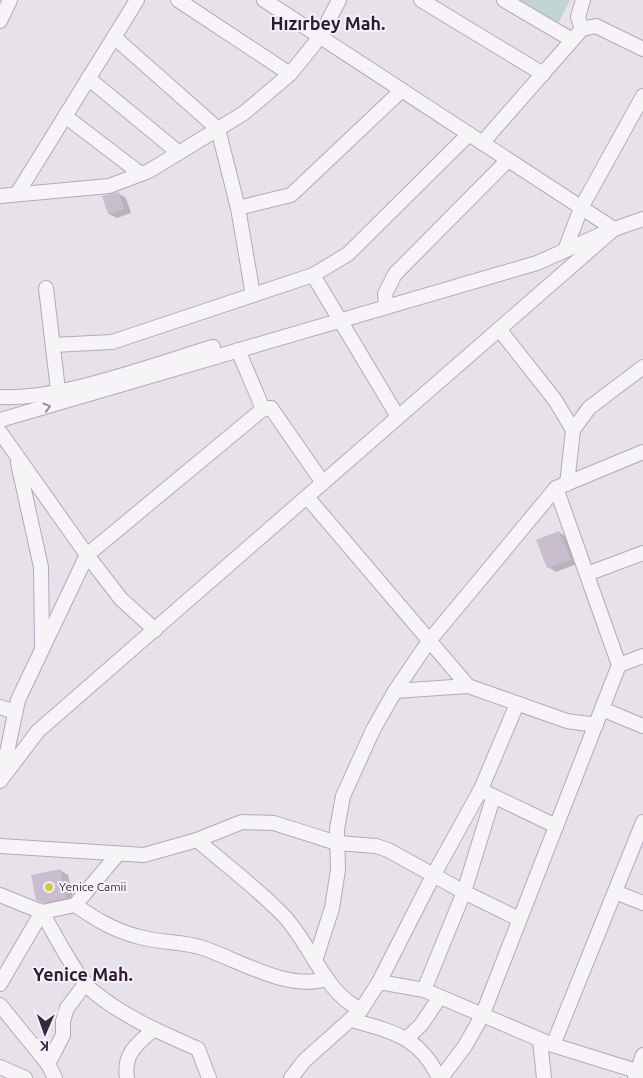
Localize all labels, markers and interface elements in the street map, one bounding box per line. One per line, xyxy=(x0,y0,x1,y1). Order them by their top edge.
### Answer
district label: Hızırbey Mah. xyxy=(270,13,386,33)
one-way arrow xyxy=(42,402,50,412)
place label: Yenice Camii xyxy=(59,880,127,893)
marker: Yenice Camii xyxy=(43,881,55,893)
district label: Yenice Mah. xyxy=(33,964,133,984)
north arrow xyxy=(20,1008,70,1058)
text: K xyxy=(39,1038,49,1054)

